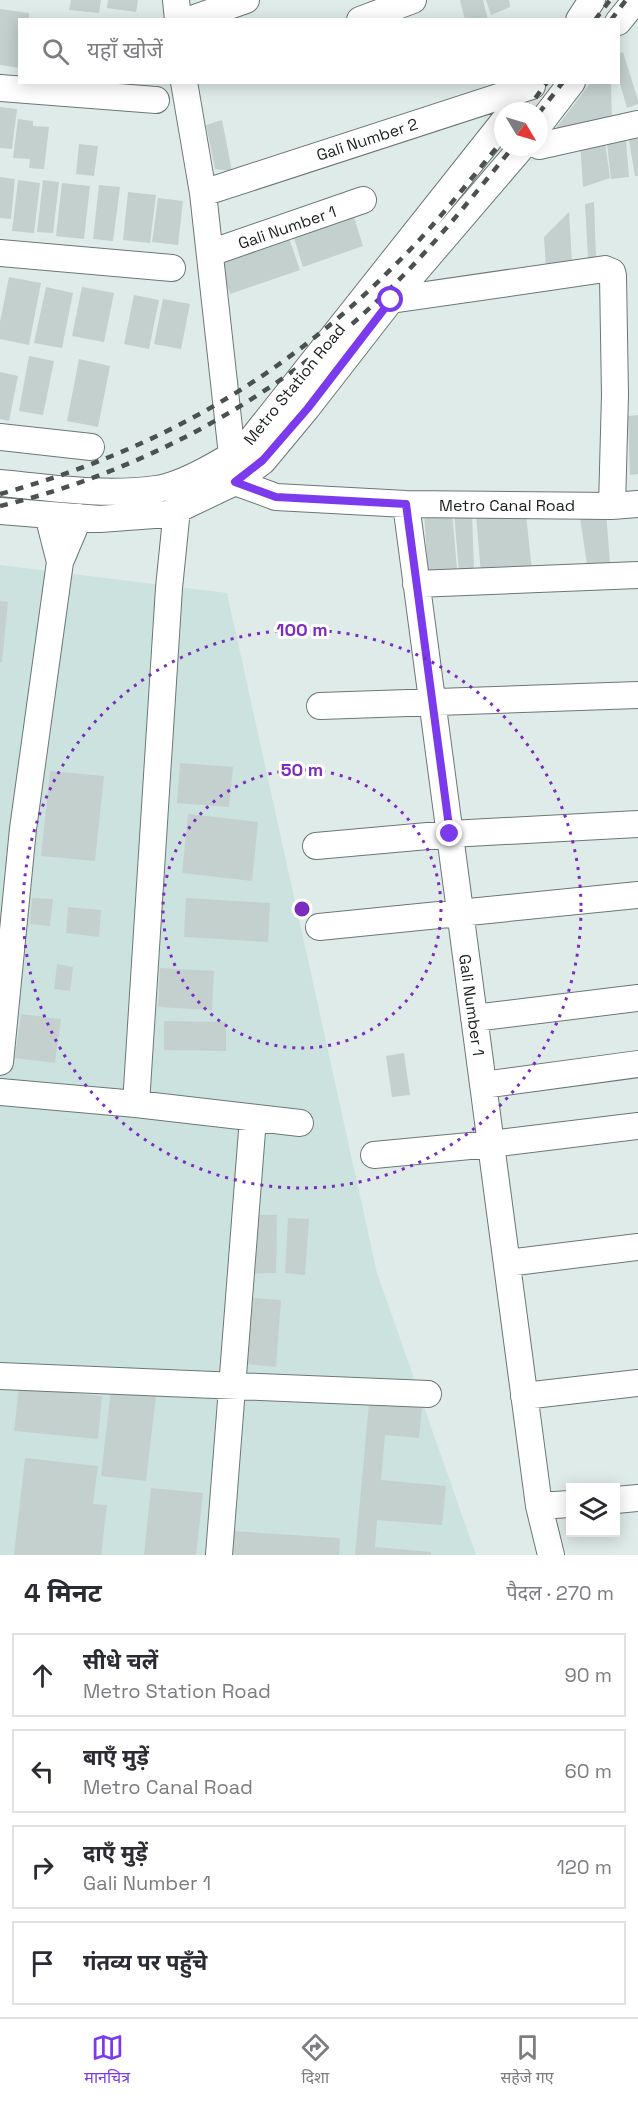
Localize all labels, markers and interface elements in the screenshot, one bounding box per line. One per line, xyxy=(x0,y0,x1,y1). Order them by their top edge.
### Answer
search box xyxy=(18,18,620,84)
icon: search xyxy=(39,35,72,68)
text: यहाँ खोजें xyxy=(87,36,163,64)
north arrow xyxy=(494,102,548,156)
street label: Gali Number 2 xyxy=(314,113,421,166)
street label: Gali Number 1 xyxy=(235,201,339,254)
route start xyxy=(377,286,403,312)
street label: Metro Station Road xyxy=(239,319,350,449)
street label: Metro Canal Road xyxy=(439,495,575,516)
text: 100 m xyxy=(276,618,328,641)
text: 50 m xyxy=(281,758,323,781)
route end xyxy=(436,820,462,846)
centre of rings xyxy=(292,899,312,919)
street label: Gali Number 1 xyxy=(454,953,489,1057)
map controls xyxy=(566,1483,620,1537)
button: layers xyxy=(566,1483,620,1537)
text: 4 मिनट xyxy=(24,1576,102,1610)
text: पैदल · 270 m xyxy=(506,1580,614,1606)
text: सीधे चलें xyxy=(83,1647,158,1675)
icon: ahead xyxy=(26,1659,59,1692)
text: 90 m xyxy=(565,1662,612,1688)
text: Metro Station Road xyxy=(83,1678,271,1704)
text: बाएँ मुड़ें xyxy=(83,1743,149,1771)
icon: left xyxy=(26,1755,59,1788)
text: 60 m xyxy=(565,1758,612,1784)
text: Metro Canal Road xyxy=(83,1774,253,1800)
text: दाएँ मुड़ें xyxy=(83,1839,148,1867)
icon: right xyxy=(26,1851,59,1884)
text: 120 m xyxy=(556,1854,612,1880)
text: Gali Number 1 xyxy=(83,1870,211,1896)
icon: arrive xyxy=(26,1947,59,1980)
text: गंतव्य पर पहुँचे xyxy=(83,1948,207,1976)
tab: मानचित्र xyxy=(84,2031,130,2090)
tab: दिशा xyxy=(299,2031,332,2090)
tab: सहेजे गए xyxy=(500,2031,554,2090)

